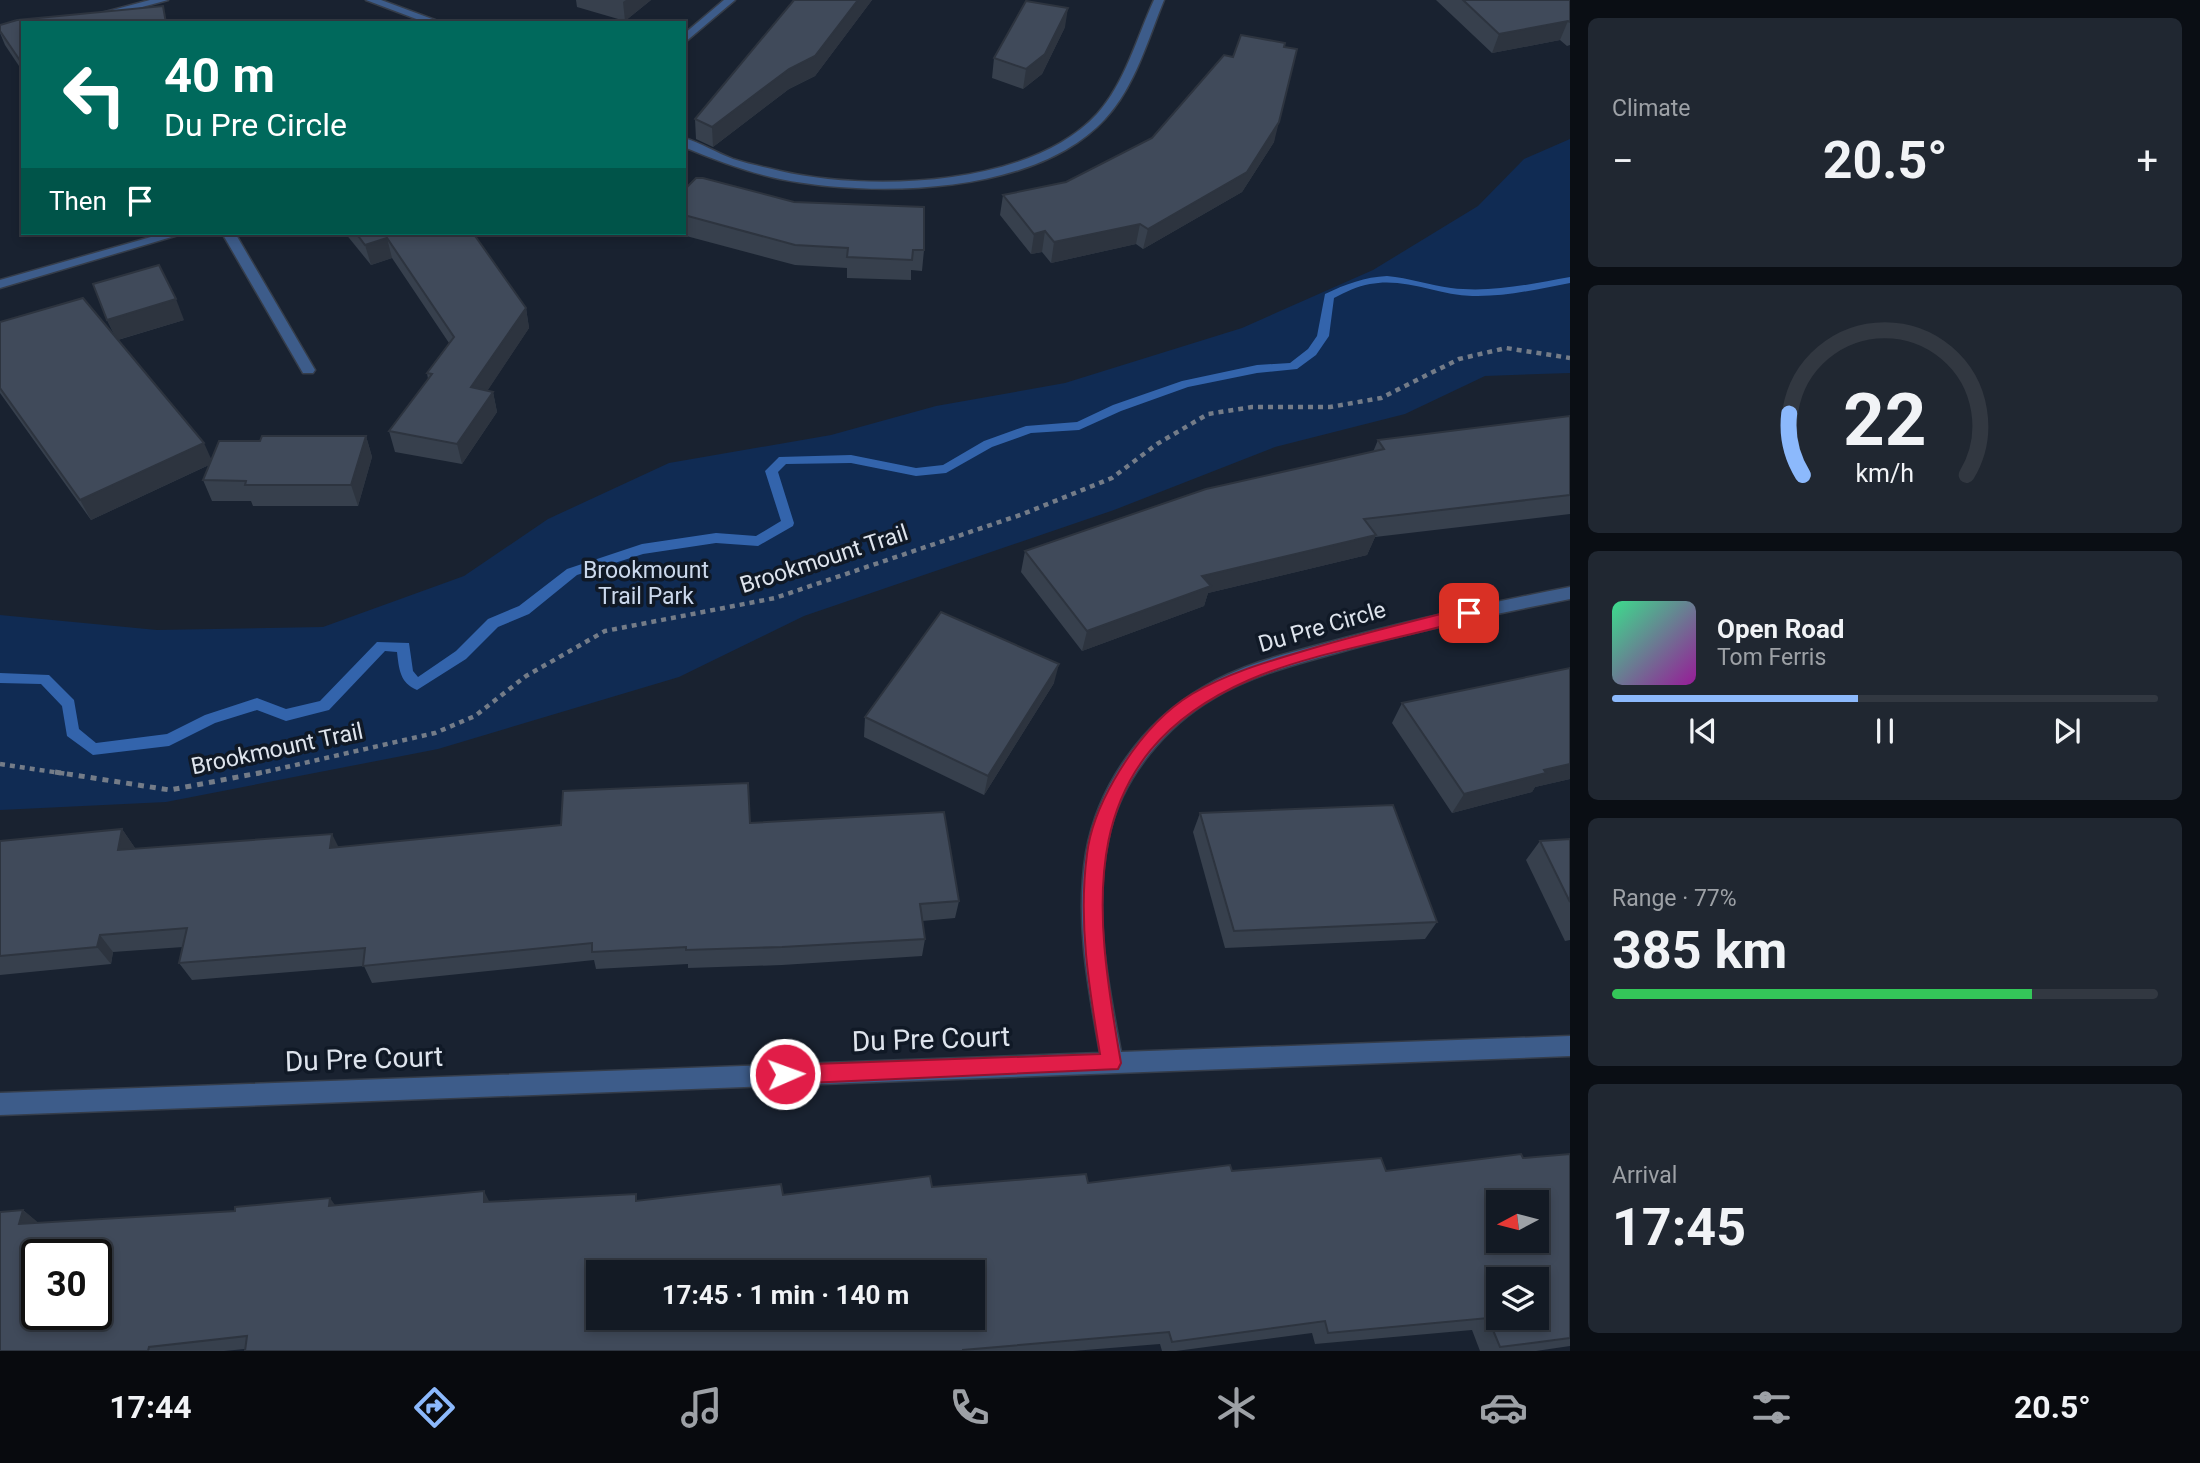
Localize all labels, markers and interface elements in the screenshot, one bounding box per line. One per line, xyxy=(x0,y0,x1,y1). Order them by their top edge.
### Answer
text: 40 m xyxy=(164,47,275,104)
icon: left xyxy=(49,49,140,140)
text: Climate xyxy=(1612,95,1691,122)
text: Du Pre Circle xyxy=(164,106,347,144)
text: 20.5° xyxy=(1823,130,1948,191)
text: − xyxy=(1612,139,1634,183)
text: + xyxy=(2136,139,2158,183)
icon: arrive xyxy=(121,182,159,220)
text: Then xyxy=(49,186,107,216)
text: 22 xyxy=(1843,377,1927,463)
text: km/h xyxy=(1856,459,1914,488)
street label: Brookmount Trail xyxy=(737,519,911,599)
park label: Brookmount Trail Park xyxy=(583,557,709,610)
pin xyxy=(1439,583,1499,643)
icon: arrive xyxy=(1450,594,1488,632)
street label: Du Pre Circle xyxy=(1255,596,1389,658)
text: Open Road xyxy=(1717,614,1845,644)
text: Tom Ferris xyxy=(1717,644,1826,671)
icon: previous xyxy=(1684,712,1722,750)
icon: pause xyxy=(1866,712,1904,750)
icon: next xyxy=(2048,712,2086,750)
street label: Brookmount Trail xyxy=(189,718,365,780)
text: Range · 77% xyxy=(1612,885,1737,912)
text: 385 km xyxy=(1612,920,1787,981)
street label: Du Pre Court xyxy=(851,1020,1011,1058)
position arrow xyxy=(748,1037,822,1111)
street label: Du Pre Court xyxy=(284,1040,444,1078)
text: Arrival xyxy=(1612,1162,1677,1189)
north arrow xyxy=(1486,1190,1549,1253)
map controls xyxy=(1486,1190,1549,1330)
text: 17:45 xyxy=(1612,1197,1746,1258)
speed limit sign: 30 xyxy=(21,1239,112,1330)
button: layers xyxy=(1486,1267,1549,1330)
text: 17:45 · 1 min · 140 m xyxy=(662,1280,909,1310)
icon: directions xyxy=(410,1383,459,1432)
icon: music xyxy=(677,1383,726,1432)
icon: phone xyxy=(945,1383,994,1432)
icon: climate xyxy=(1212,1383,1261,1432)
icon: car xyxy=(1479,1383,1528,1432)
icon: filters xyxy=(1747,1383,1796,1432)
text: 17:44 xyxy=(109,1388,192,1426)
text: 20.5° xyxy=(2014,1388,2091,1426)

